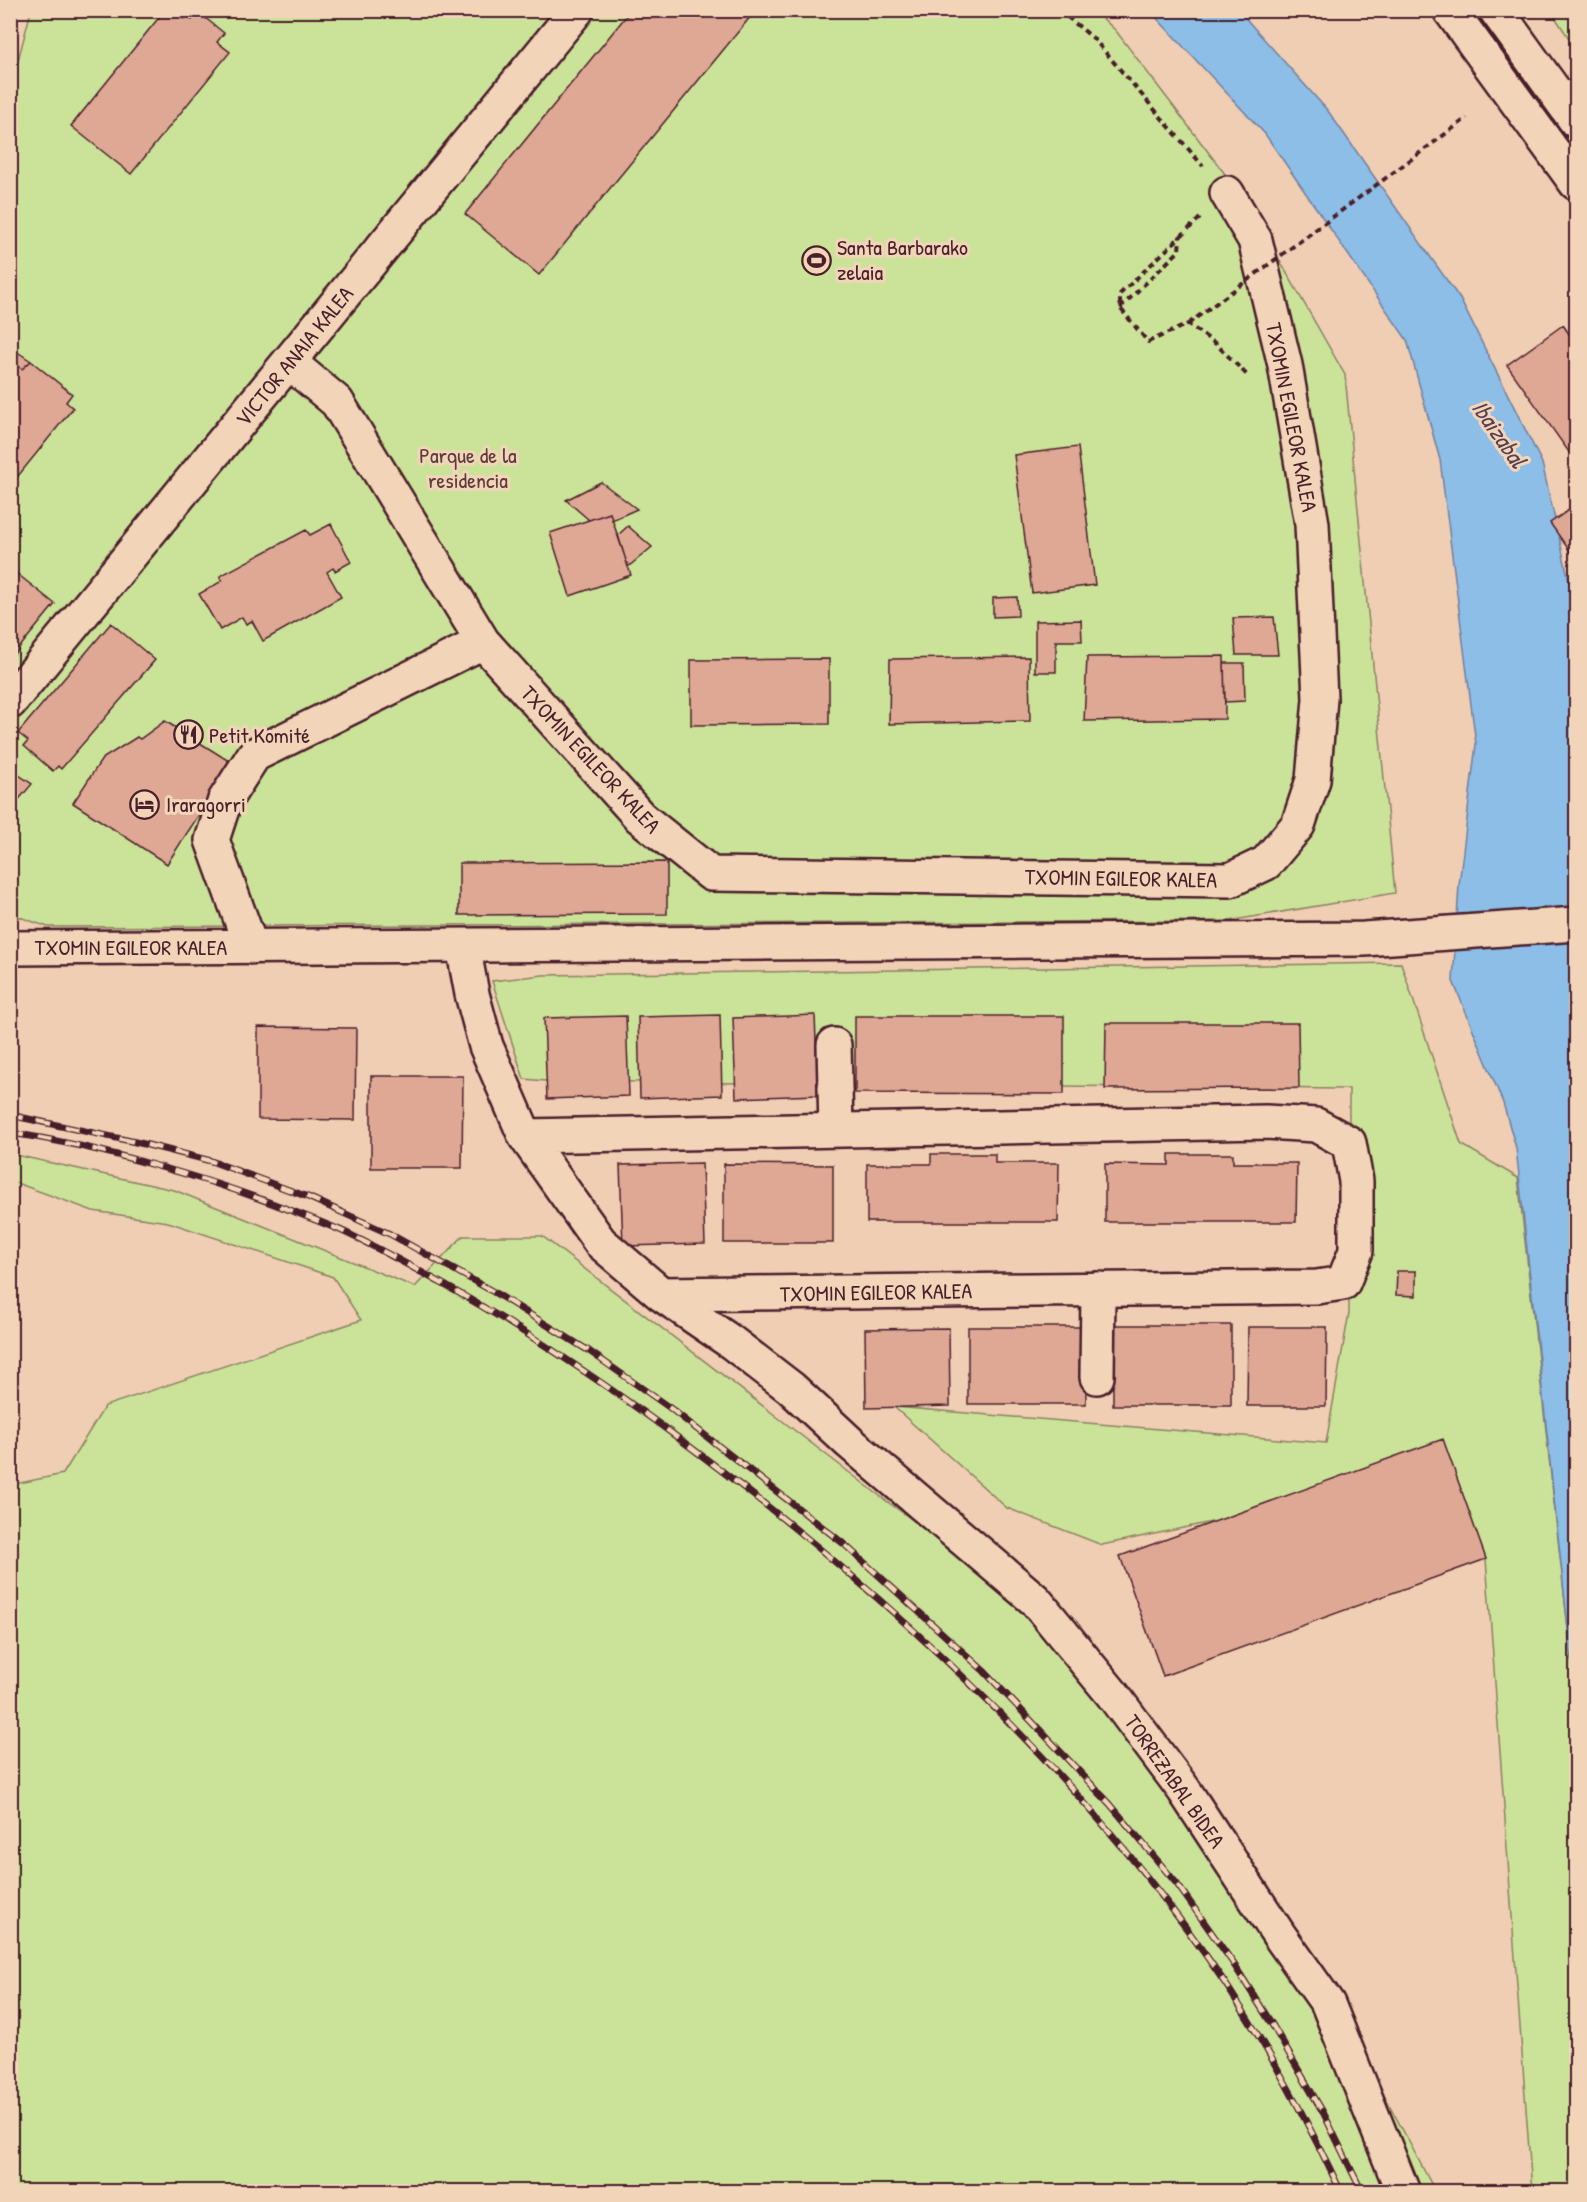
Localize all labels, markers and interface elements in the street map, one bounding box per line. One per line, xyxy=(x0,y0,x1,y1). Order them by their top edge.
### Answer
place label: Santa Barbarako zelaia xyxy=(837,232,968,287)
sports icon: Santa Barbarako zelaia xyxy=(800,244,832,276)
street label: VICTOR ANAIA KALEA xyxy=(228,279,360,432)
street label: TXOMIN EGILEOR KALEA xyxy=(1259,320,1325,515)
water label: Ibaizabal xyxy=(1465,393,1536,475)
park label: Parque de la residencia xyxy=(419,440,517,495)
street label: TXOMIN EGILEOR KALEA xyxy=(514,678,668,840)
restaurant icon: Petit Komité xyxy=(172,719,204,751)
place label: Petit Komité xyxy=(209,720,310,750)
hotel icon: Iraragorri xyxy=(129,788,161,820)
place label: Iraragorri xyxy=(166,789,246,819)
street label: TXOMIN EGILEOR KALEA xyxy=(1025,861,1218,895)
street label: TXOMIN EGILEOR KALEA xyxy=(35,932,227,962)
street label: TXOMIN EGILEOR KALEA xyxy=(780,1275,973,1309)
street label: TORREZABAL BIDEA xyxy=(1118,1708,1232,1854)

